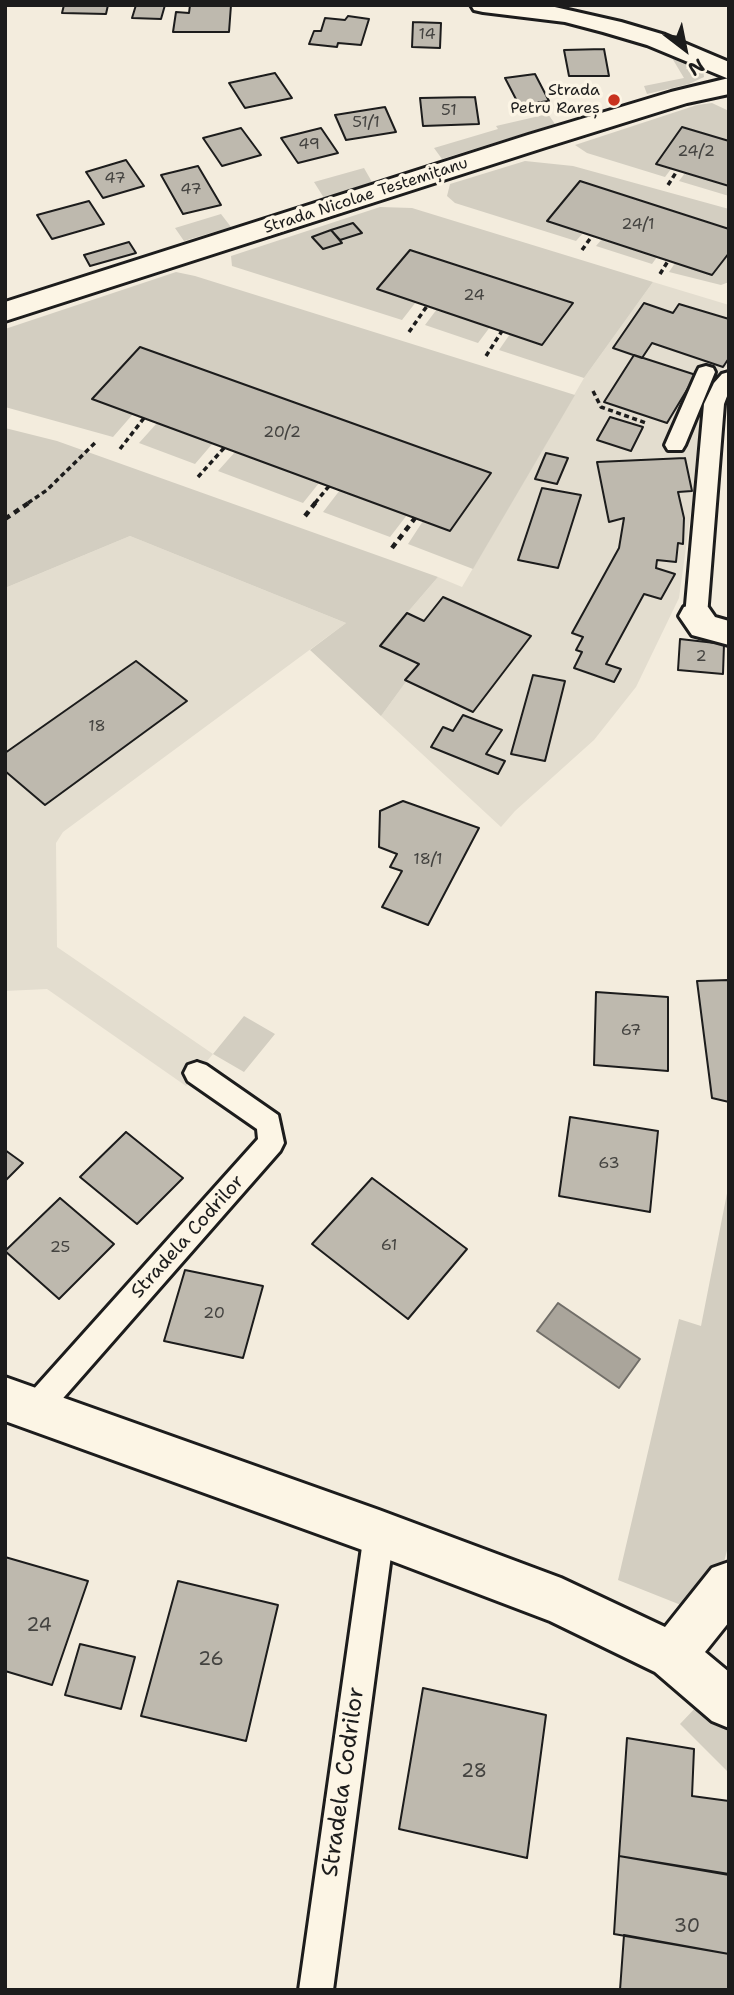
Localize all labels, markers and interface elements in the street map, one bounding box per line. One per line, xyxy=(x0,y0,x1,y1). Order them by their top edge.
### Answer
north arrow xyxy=(650,14,720,84)
house number: 14 xyxy=(418,25,436,45)
text: N xyxy=(683,53,709,82)
place label: Strada Petru Rareș xyxy=(510,81,600,119)
marker: Strada Petru Rareș xyxy=(606,92,622,108)
house number: 51 xyxy=(441,101,457,121)
house number: 51/1 xyxy=(352,113,380,133)
house number: 49 xyxy=(298,135,320,155)
house number: 24/2 xyxy=(677,142,715,162)
street label: Strada Nicolae Testemițanu xyxy=(261,154,471,238)
house number: 47 xyxy=(104,169,126,189)
house number: 47 xyxy=(180,180,202,200)
house number: 24/1 xyxy=(621,215,655,235)
house number: 24 xyxy=(463,286,485,306)
house number: 20/2 xyxy=(263,423,301,443)
house number: 2 xyxy=(695,647,707,667)
house number: 18 xyxy=(88,717,106,737)
house number: 18/1 xyxy=(413,850,443,870)
house number: 67 xyxy=(621,1021,641,1041)
house number: 63 xyxy=(598,1154,620,1174)
street label: Stradela Codrilor xyxy=(127,1171,249,1303)
house number: 61 xyxy=(381,1236,397,1256)
house number: 25 xyxy=(50,1238,70,1258)
house number: 20 xyxy=(203,1304,225,1324)
house number: 24 xyxy=(26,1615,52,1637)
house number: 26 xyxy=(198,1649,224,1671)
street label: Stradela Codrilor xyxy=(317,1685,371,1879)
house number: 28 xyxy=(461,1761,487,1783)
house number: 30 xyxy=(674,1916,700,1938)

